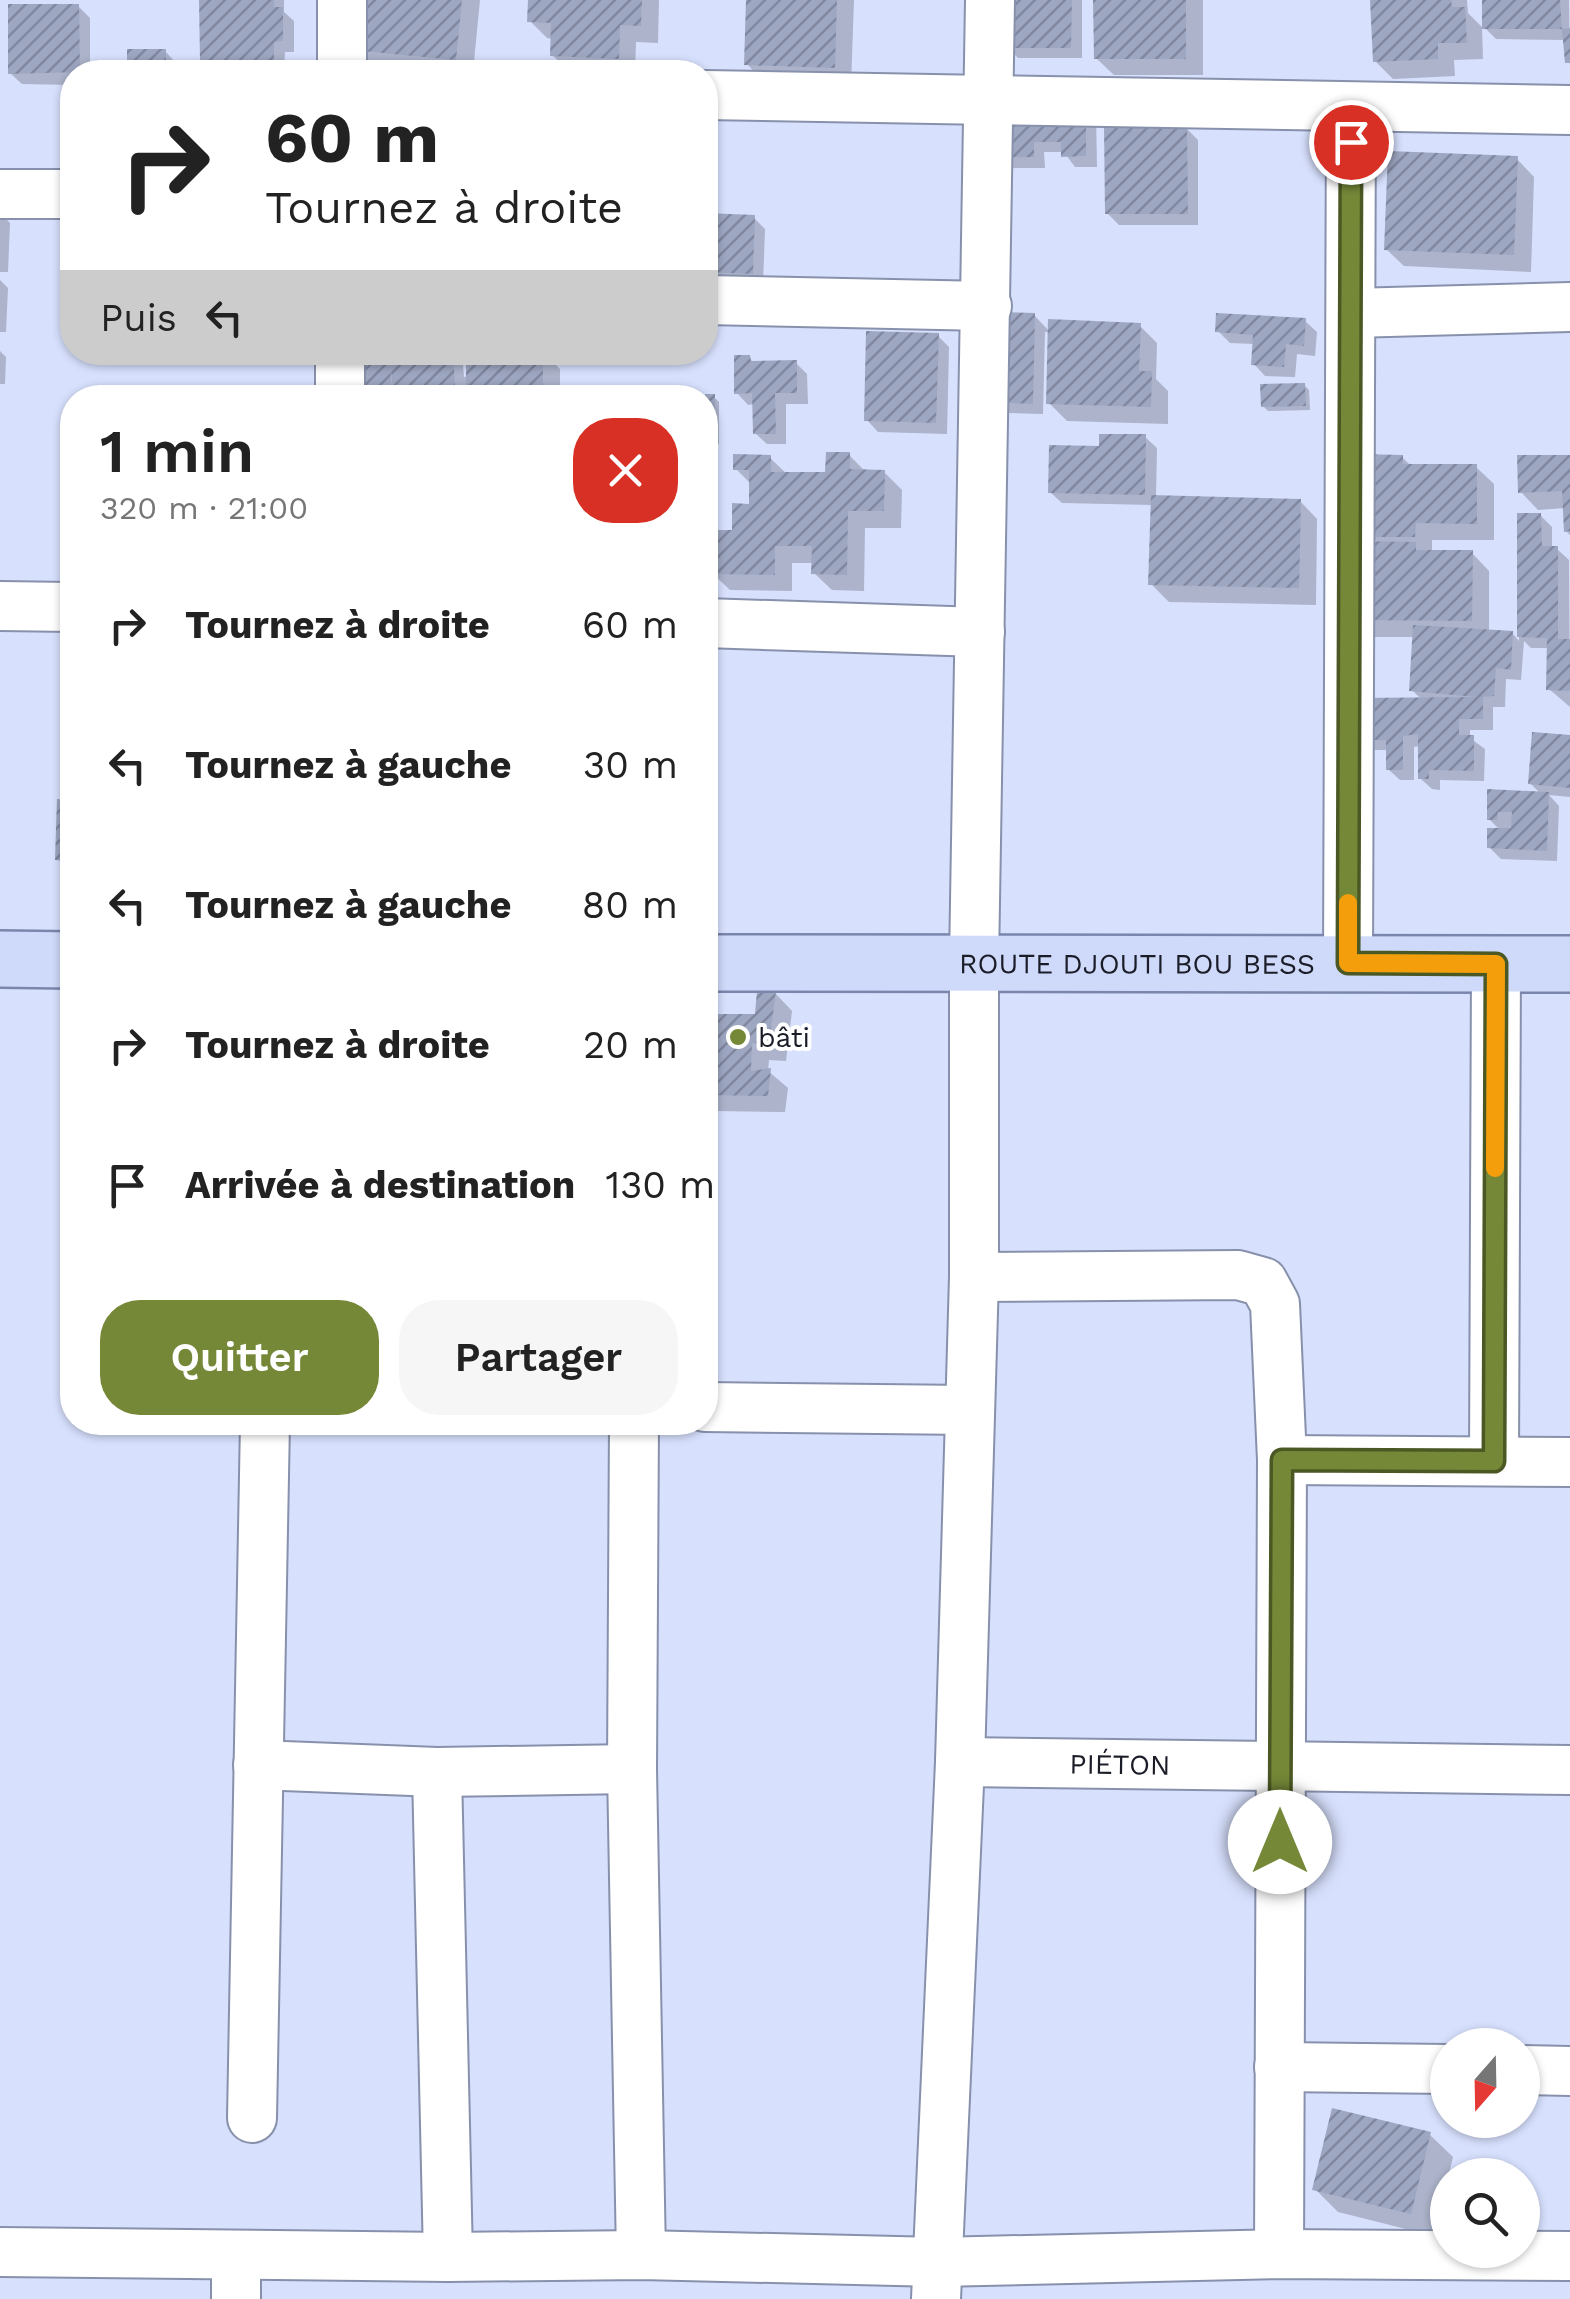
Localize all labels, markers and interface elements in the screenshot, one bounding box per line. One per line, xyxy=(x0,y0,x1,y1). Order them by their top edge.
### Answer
text: 60 m xyxy=(265,97,439,179)
icon: right xyxy=(100,100,230,230)
pin xyxy=(1309,100,1394,185)
icon: arrive xyxy=(1324,115,1379,170)
text: Tournez à droite xyxy=(265,181,623,234)
icon: left xyxy=(197,290,252,345)
text: Puis xyxy=(100,296,177,340)
text: 1 min xyxy=(100,416,254,487)
button: close xyxy=(573,418,678,523)
text: 320 m · 21:00 xyxy=(100,489,308,527)
icon: right xyxy=(100,598,155,653)
text: Tournez à droite xyxy=(185,603,490,647)
text: 60 m xyxy=(582,603,678,647)
icon: left xyxy=(100,738,155,793)
text: Tournez à gauche xyxy=(185,743,511,787)
text: 30 m xyxy=(583,743,678,787)
icon: left xyxy=(100,878,155,933)
text: Tournez à gauche xyxy=(185,883,511,927)
text: 80 m xyxy=(582,883,678,927)
street label: ROUTE DJOUTI BOU BESS xyxy=(959,947,1315,980)
icon: right xyxy=(100,1018,155,1073)
place label: bâti xyxy=(758,1021,810,1054)
text: Tournez à droite xyxy=(185,1023,490,1067)
text: 20 m xyxy=(583,1023,678,1067)
marker: bâti xyxy=(727,1026,749,1048)
icon: arrive xyxy=(100,1158,155,1213)
text: Arrivée à destination xyxy=(185,1163,575,1207)
text: 130 m xyxy=(605,1163,715,1207)
button: Quitter xyxy=(100,1300,379,1415)
button: Partager xyxy=(399,1300,678,1415)
street label: PIÉTON xyxy=(1069,1747,1171,1781)
position arrow xyxy=(1228,1790,1332,1894)
north arrow xyxy=(1430,2028,1540,2138)
map controls xyxy=(1430,2028,1540,2268)
button: search xyxy=(1430,2158,1540,2268)

